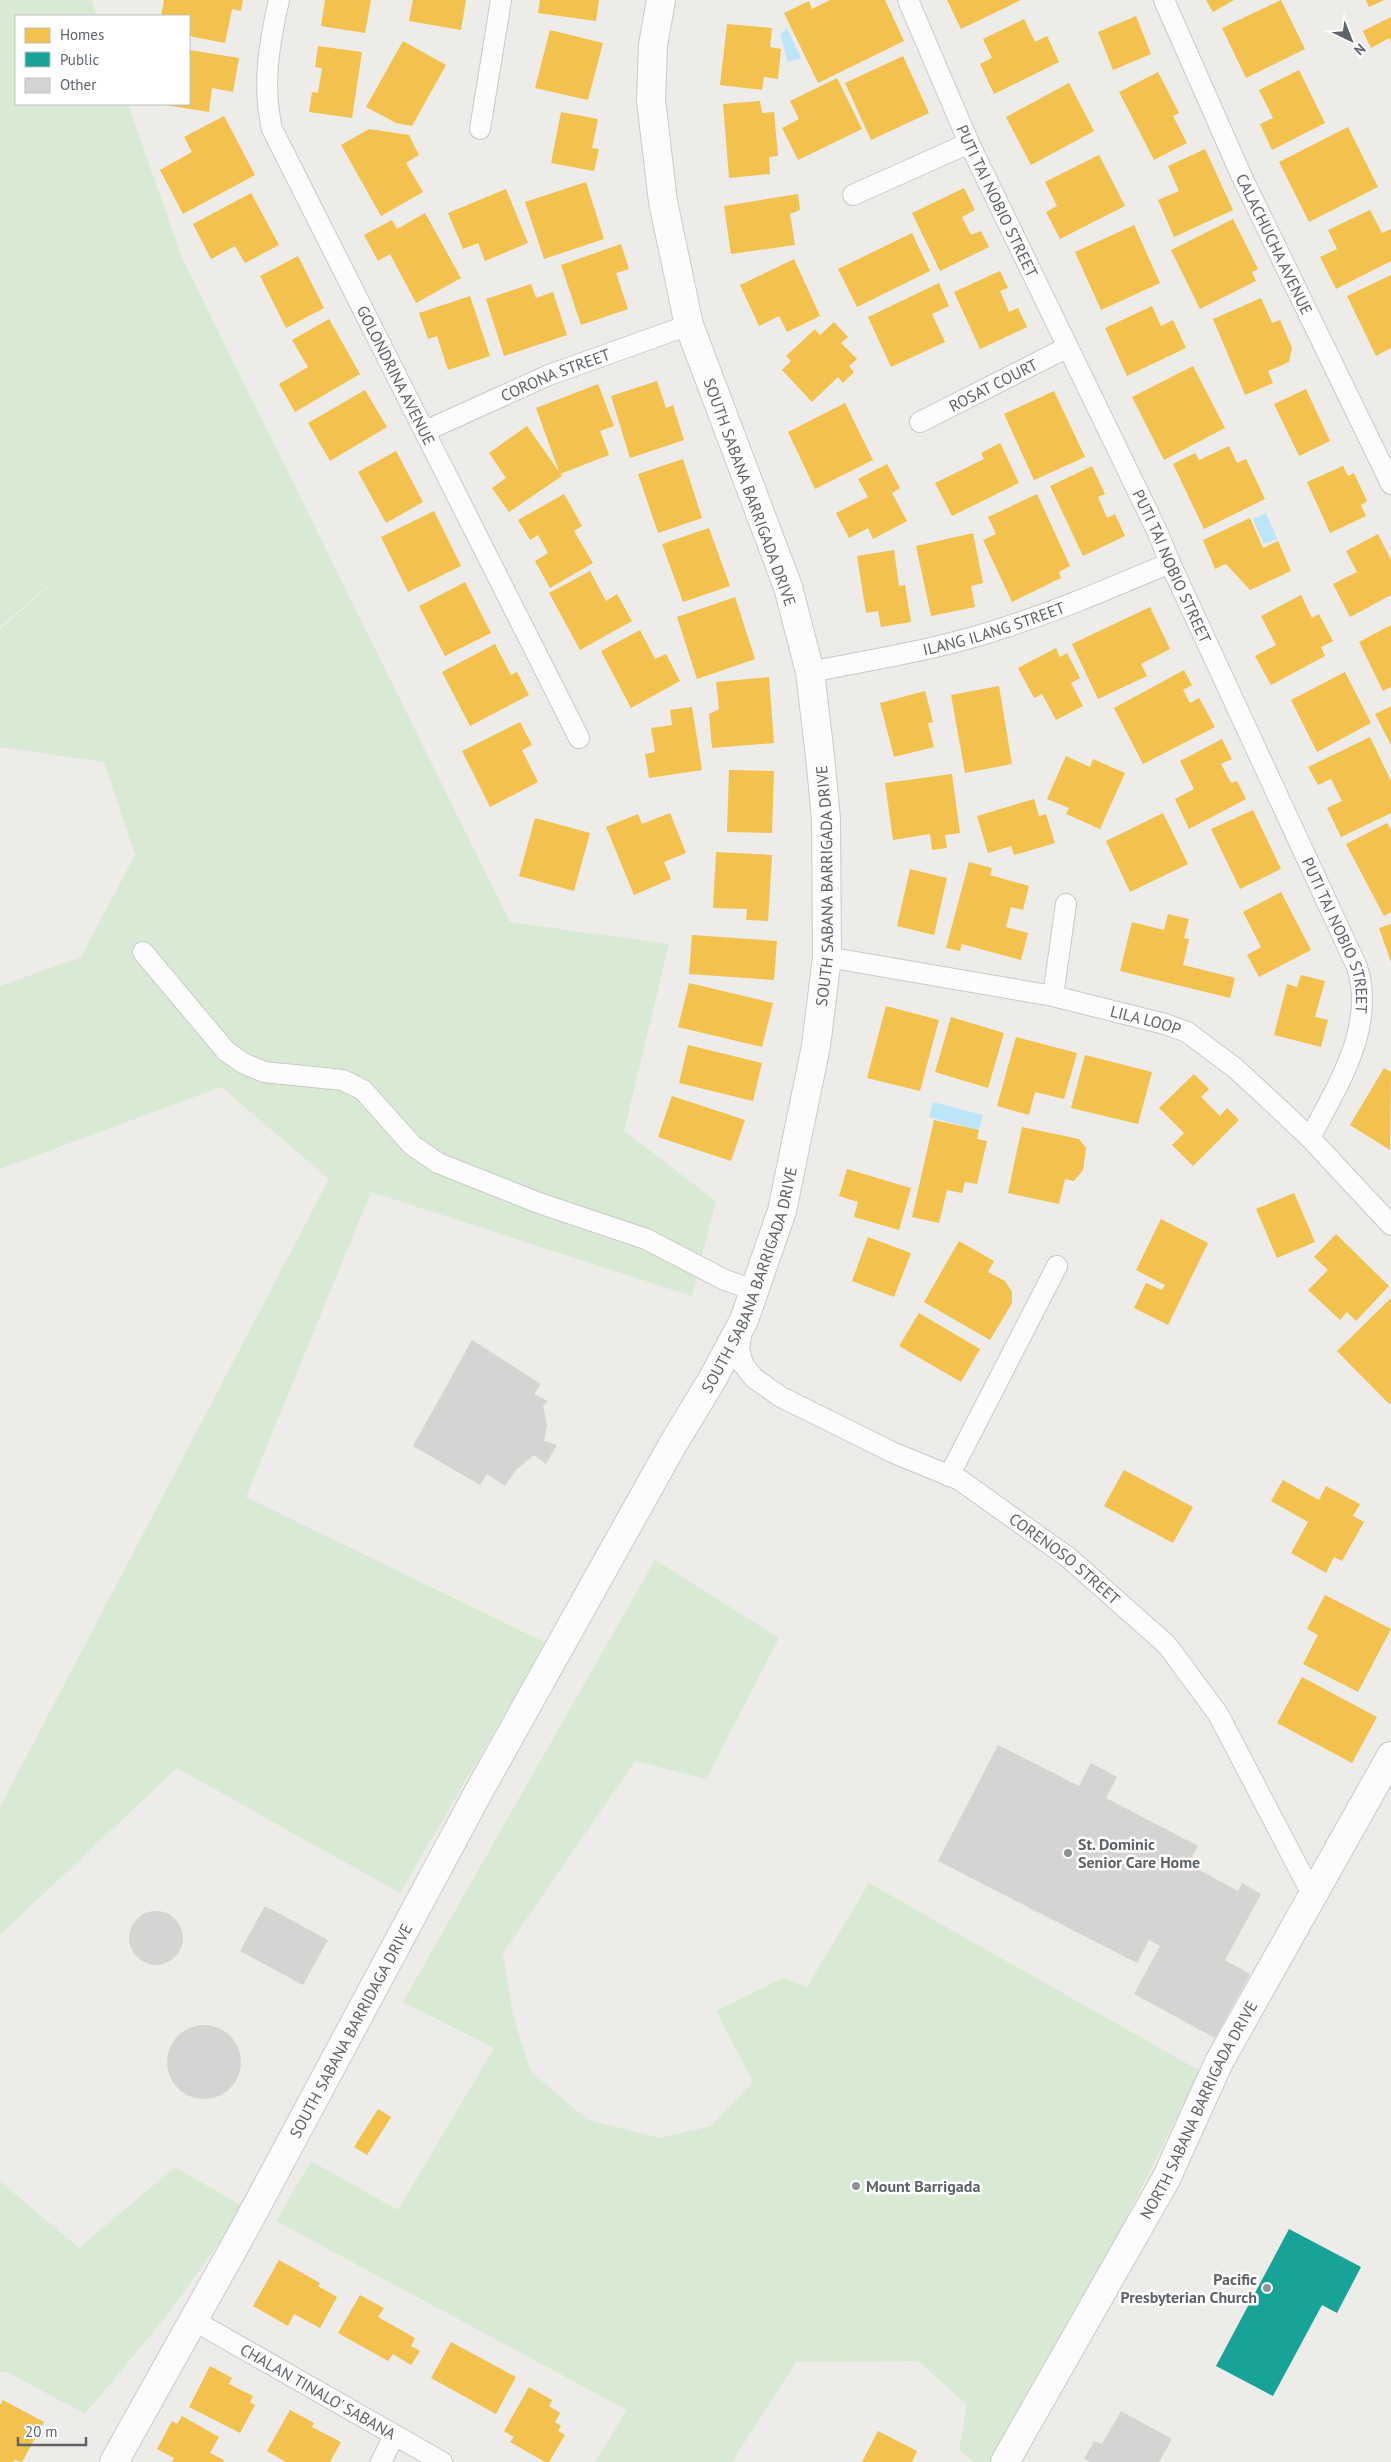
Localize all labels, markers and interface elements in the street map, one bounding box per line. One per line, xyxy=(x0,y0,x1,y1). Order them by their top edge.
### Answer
legend xyxy=(15,15,190,105)
north arrow xyxy=(1326,15,1376,65)
text: Homes xyxy=(60,25,104,44)
text: N xyxy=(1350,40,1369,59)
text: Public xyxy=(60,50,99,69)
text: Other xyxy=(60,75,96,94)
street label: PUTI TAI NOBIO STREET xyxy=(952,122,1043,281)
street label: CALACHUCHA AVENUE xyxy=(1232,170,1317,318)
street label: GOLONDRINA AVENUE xyxy=(353,302,440,448)
street label: CORONA STREET xyxy=(497,344,613,406)
street label: ROSAT COURT xyxy=(946,354,1041,416)
street label: SOUTH SABANA BARRIGADA DRIVE xyxy=(699,375,801,609)
street label: PUTI TAI NOBIO STREET xyxy=(1128,486,1216,646)
street label: ILANG ILANG STREET xyxy=(921,597,1068,659)
street label: SOUTH SABANA BARRIGADA DRIVE xyxy=(811,765,837,1007)
street label: PUTI TAI NOBIO STREET xyxy=(1298,854,1372,1014)
street label: LILA LOOP xyxy=(1108,1001,1184,1039)
street label: SOUTH SABANA BARRIGADA DRIVE xyxy=(697,1165,801,1396)
street label: CORENOSO STREET xyxy=(1005,1508,1124,1609)
place label: St. Dominic Senior Care Home xyxy=(1078,1834,1200,1872)
marker: St. Dominic Senior Care Home xyxy=(1062,1847,1074,1859)
street label: SOUTH SABANA BARRIDAGA DRIVE xyxy=(285,1920,416,2141)
street label: NORTH SABANA BARRIGADA DRIVE xyxy=(1135,1997,1261,2223)
place label: Mount Barrigada xyxy=(866,2176,980,2196)
marker: Mount Barrigada xyxy=(850,2180,862,2192)
place label: Pacific Presbyterian Church xyxy=(1120,2269,1257,2307)
marker: Pacific Presbyterian Church xyxy=(1261,2282,1273,2294)
street label: CHALAN TINALO' SABANA xyxy=(237,2339,400,2444)
scale bar xyxy=(18,2414,85,2446)
text: 20 m xyxy=(25,2422,58,2441)

